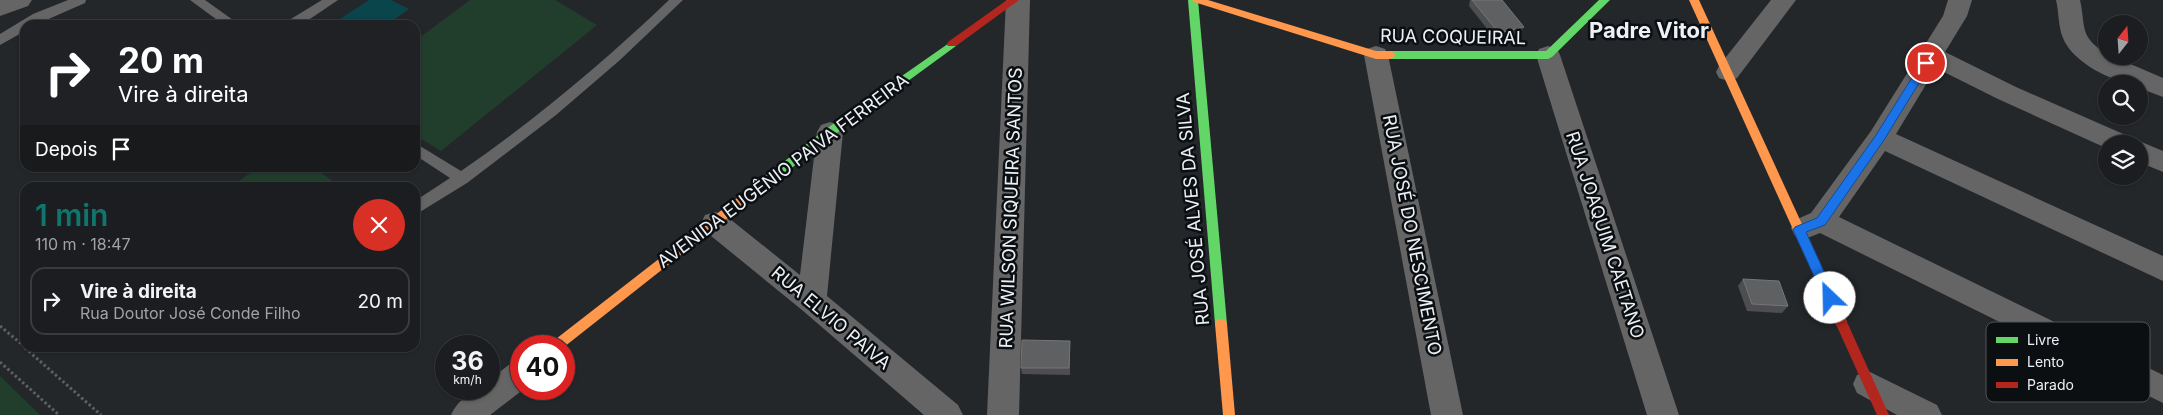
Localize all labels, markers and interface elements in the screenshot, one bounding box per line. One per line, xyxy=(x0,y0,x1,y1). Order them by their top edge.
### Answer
north arrow xyxy=(2098,15,2148,65)
map controls xyxy=(2098,15,2148,185)
district label: Padre Vitor xyxy=(1589,17,1709,43)
street label: RUA COQUEIRAL xyxy=(1380,25,1526,48)
text: 20 m xyxy=(118,39,204,81)
icon: right xyxy=(35,40,100,105)
pin xyxy=(1905,42,1947,84)
icon: arrive xyxy=(1912,49,1940,77)
street label: RUA WILSON SIQUEIRA SANTOS xyxy=(995,67,1026,349)
street label: AVENIDA EUGÊNIO PAIVA FERREIRA xyxy=(652,69,912,272)
button: search xyxy=(2098,75,2148,125)
text: Vire à direita xyxy=(118,81,249,107)
street label: RUA JOSÉ ALVES DA SILVA xyxy=(1171,92,1213,326)
street label: RUA JOSÉ DO NESCIMENTO xyxy=(1379,113,1447,357)
street label: RUA JOAQUIM CAETANO xyxy=(1562,129,1649,341)
icon: arrive xyxy=(107,135,135,163)
button: layers xyxy=(2098,135,2148,185)
text: Depois xyxy=(35,138,97,161)
text: 1 min xyxy=(35,197,108,233)
button: close xyxy=(353,199,405,251)
text: 110 m · 18:47 xyxy=(35,234,131,254)
street label: RUA ELVIO PAIVA xyxy=(768,262,895,374)
position arrow xyxy=(1803,271,1855,323)
text: Vire à direita xyxy=(80,280,197,303)
icon: right xyxy=(37,287,65,315)
text: 20 m xyxy=(357,290,403,313)
text: Rua Doutor José Conde Filho xyxy=(80,303,301,323)
legend xyxy=(1986,322,2150,402)
text: Livre xyxy=(2027,331,2059,348)
speed limit sign: 40 xyxy=(510,335,575,400)
text: 36 xyxy=(451,346,484,376)
text: Lento xyxy=(2027,353,2064,370)
text: km/h xyxy=(453,372,482,387)
text: Parado xyxy=(2027,376,2074,393)

